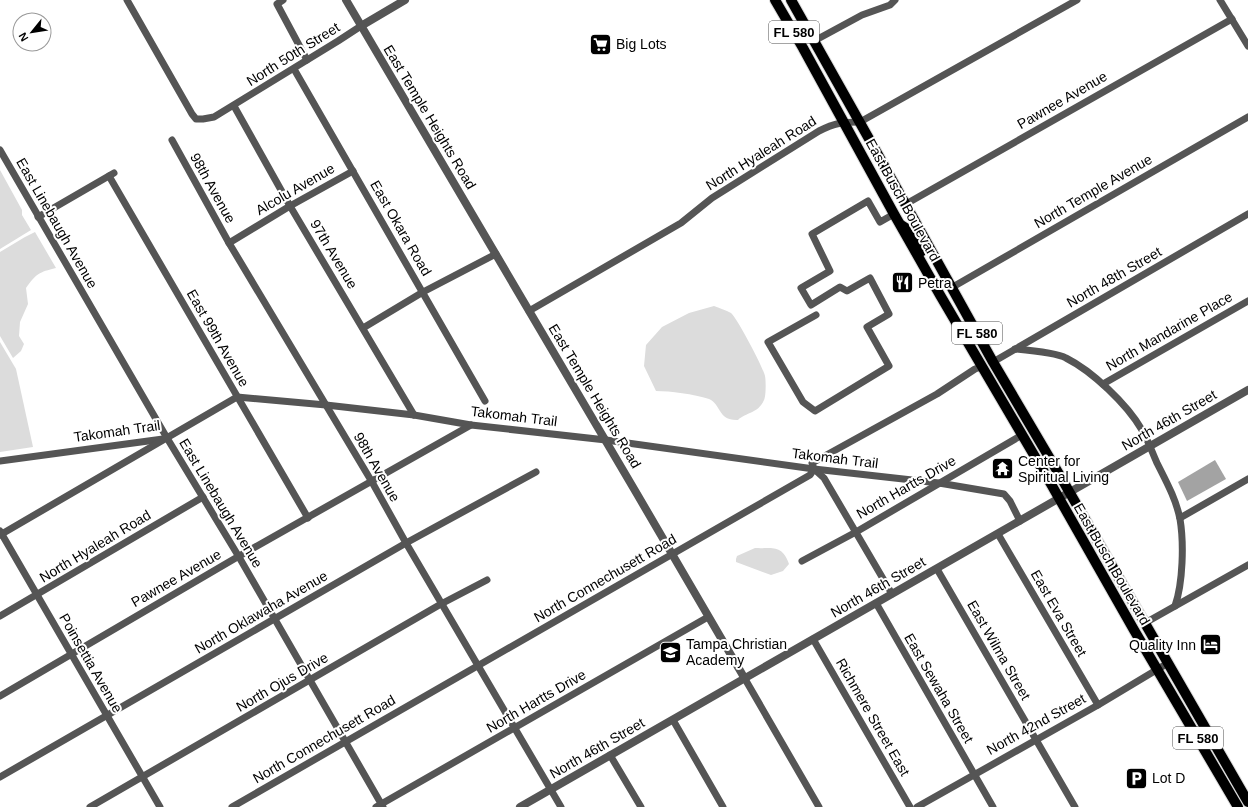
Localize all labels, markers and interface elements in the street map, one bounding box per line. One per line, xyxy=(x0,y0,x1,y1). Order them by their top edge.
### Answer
north arrow xyxy=(12,12,52,52)
street label: North 50th Street xyxy=(244,19,343,89)
road number: FL 580 xyxy=(769,21,819,43)
text: N xyxy=(16,31,31,43)
supermarket icon: Big Lots xyxy=(587,31,613,57)
place label: Big Lots xyxy=(616,36,667,52)
street label: East Temple Heights Road xyxy=(381,42,479,192)
street label: Pawnee Avenue xyxy=(1014,68,1110,132)
street label: North Hyaleah Road xyxy=(703,113,819,193)
street label: East Busch Boulevard xyxy=(863,136,943,264)
street label: 98th Avenue xyxy=(187,150,239,226)
street label: North Temple Avenue xyxy=(1031,151,1155,231)
street label: East Linebaugh Avenue xyxy=(13,155,101,291)
street label: Alcolu Avenue xyxy=(253,160,337,218)
street label: East Okara Road xyxy=(367,177,435,279)
street label: 97th Avenue xyxy=(307,217,361,292)
street label: North 48th Street xyxy=(1064,243,1164,311)
restaurant icon: Petra xyxy=(889,270,915,296)
place label: Petra xyxy=(918,275,952,291)
street label: East 99th Avenue xyxy=(184,287,252,390)
street label: North Mandarine Place xyxy=(1103,288,1235,374)
street label: East Temple Heights Road xyxy=(546,321,644,471)
road number: FL 580 xyxy=(952,322,1002,344)
street label: North 46th Street xyxy=(1119,386,1219,454)
street label: Takomah Trail xyxy=(470,403,558,429)
street label: Takomah Trail xyxy=(73,417,161,445)
street label: 98th Avenue xyxy=(351,429,403,505)
street label: East Linebaugh Avenue xyxy=(176,436,266,571)
street label: Takomah Trail xyxy=(791,445,879,471)
street label: North Hartts Drive xyxy=(853,452,959,522)
place label: Center for Spiritual Living xyxy=(1018,453,1109,485)
temple icon: Center for Spiritual Living xyxy=(989,456,1015,482)
street label: East Busch Boulevard xyxy=(1071,500,1153,628)
street label: North Hyaleah Road xyxy=(37,506,153,586)
street label: North Connechusett Road xyxy=(531,531,679,625)
street label: Pawnee Avenue xyxy=(128,546,224,610)
street label: North 46th Street xyxy=(828,553,928,621)
street label: North Oklawaha Avenue xyxy=(192,567,330,657)
street label: East Eva Street xyxy=(1028,567,1090,659)
street label: East Wilma Street xyxy=(964,597,1034,703)
street label: Poinsettia Avenue xyxy=(56,611,126,716)
street label: East Sewaha Street xyxy=(901,630,977,746)
hotel icon: Quality Inn xyxy=(1198,632,1224,658)
place label: Tampa Christian Academy xyxy=(686,636,787,668)
place label: Quality Inn xyxy=(1129,637,1196,653)
school or university icon: Tampa Christian Academy xyxy=(658,639,684,665)
street label: North Ojus Drive xyxy=(233,649,331,715)
street label: Richmere Street East xyxy=(833,655,913,779)
street label: North Hartts Drive xyxy=(483,666,589,736)
street label: North 42nd Street xyxy=(984,690,1088,758)
street label: North Connechusett Road xyxy=(250,692,398,786)
street label: North 46th Street xyxy=(547,714,647,782)
road number: FL 580 xyxy=(1173,727,1223,749)
parking icon: Lot D xyxy=(1123,765,1149,791)
place label: Lot D xyxy=(1152,770,1185,786)

